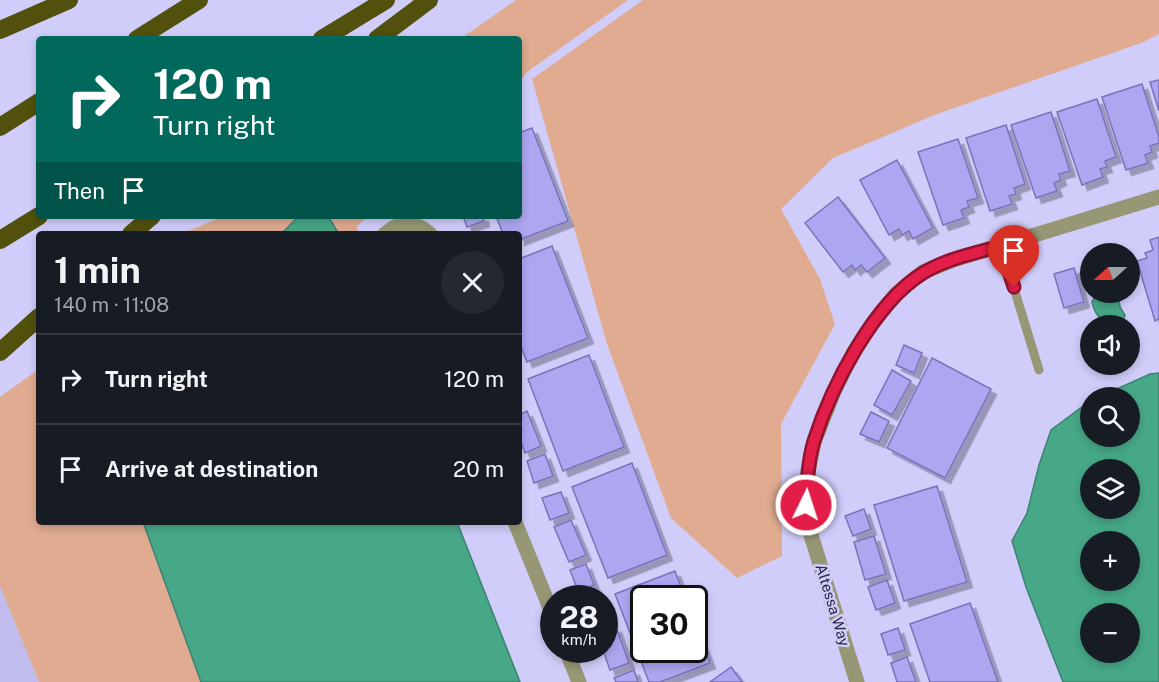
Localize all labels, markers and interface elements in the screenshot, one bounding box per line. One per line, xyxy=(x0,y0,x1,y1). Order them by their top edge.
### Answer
text: 120 m xyxy=(153,59,272,108)
icon: right xyxy=(54,60,132,138)
text: Turn right xyxy=(153,109,276,141)
icon: arrive xyxy=(117,174,150,207)
text: Then xyxy=(54,178,105,204)
pin xyxy=(988,225,1039,287)
icon: arrive xyxy=(997,234,1030,267)
north arrow xyxy=(1080,243,1140,303)
map controls xyxy=(1080,243,1140,663)
text: 1 min xyxy=(54,249,141,291)
button: close xyxy=(441,251,504,314)
text: 140 m · 11:08 xyxy=(54,293,169,317)
button: sound xyxy=(1080,315,1140,375)
icon: right xyxy=(54,363,87,396)
text: Turn right xyxy=(105,366,208,392)
text: 120 m xyxy=(444,366,504,392)
button: search xyxy=(1080,387,1140,447)
icon: arrive xyxy=(54,453,87,486)
text: Arrive at destination xyxy=(105,456,318,482)
text: 20 m xyxy=(453,456,504,482)
button: layers xyxy=(1080,459,1140,519)
position arrow xyxy=(774,473,838,537)
button: + xyxy=(1080,531,1140,591)
street label: Altessa Way xyxy=(812,562,854,648)
speed limit sign: 30 xyxy=(630,585,708,663)
text: 28 xyxy=(559,599,599,635)
button: − xyxy=(1080,603,1140,663)
text: km/h xyxy=(561,631,597,648)

